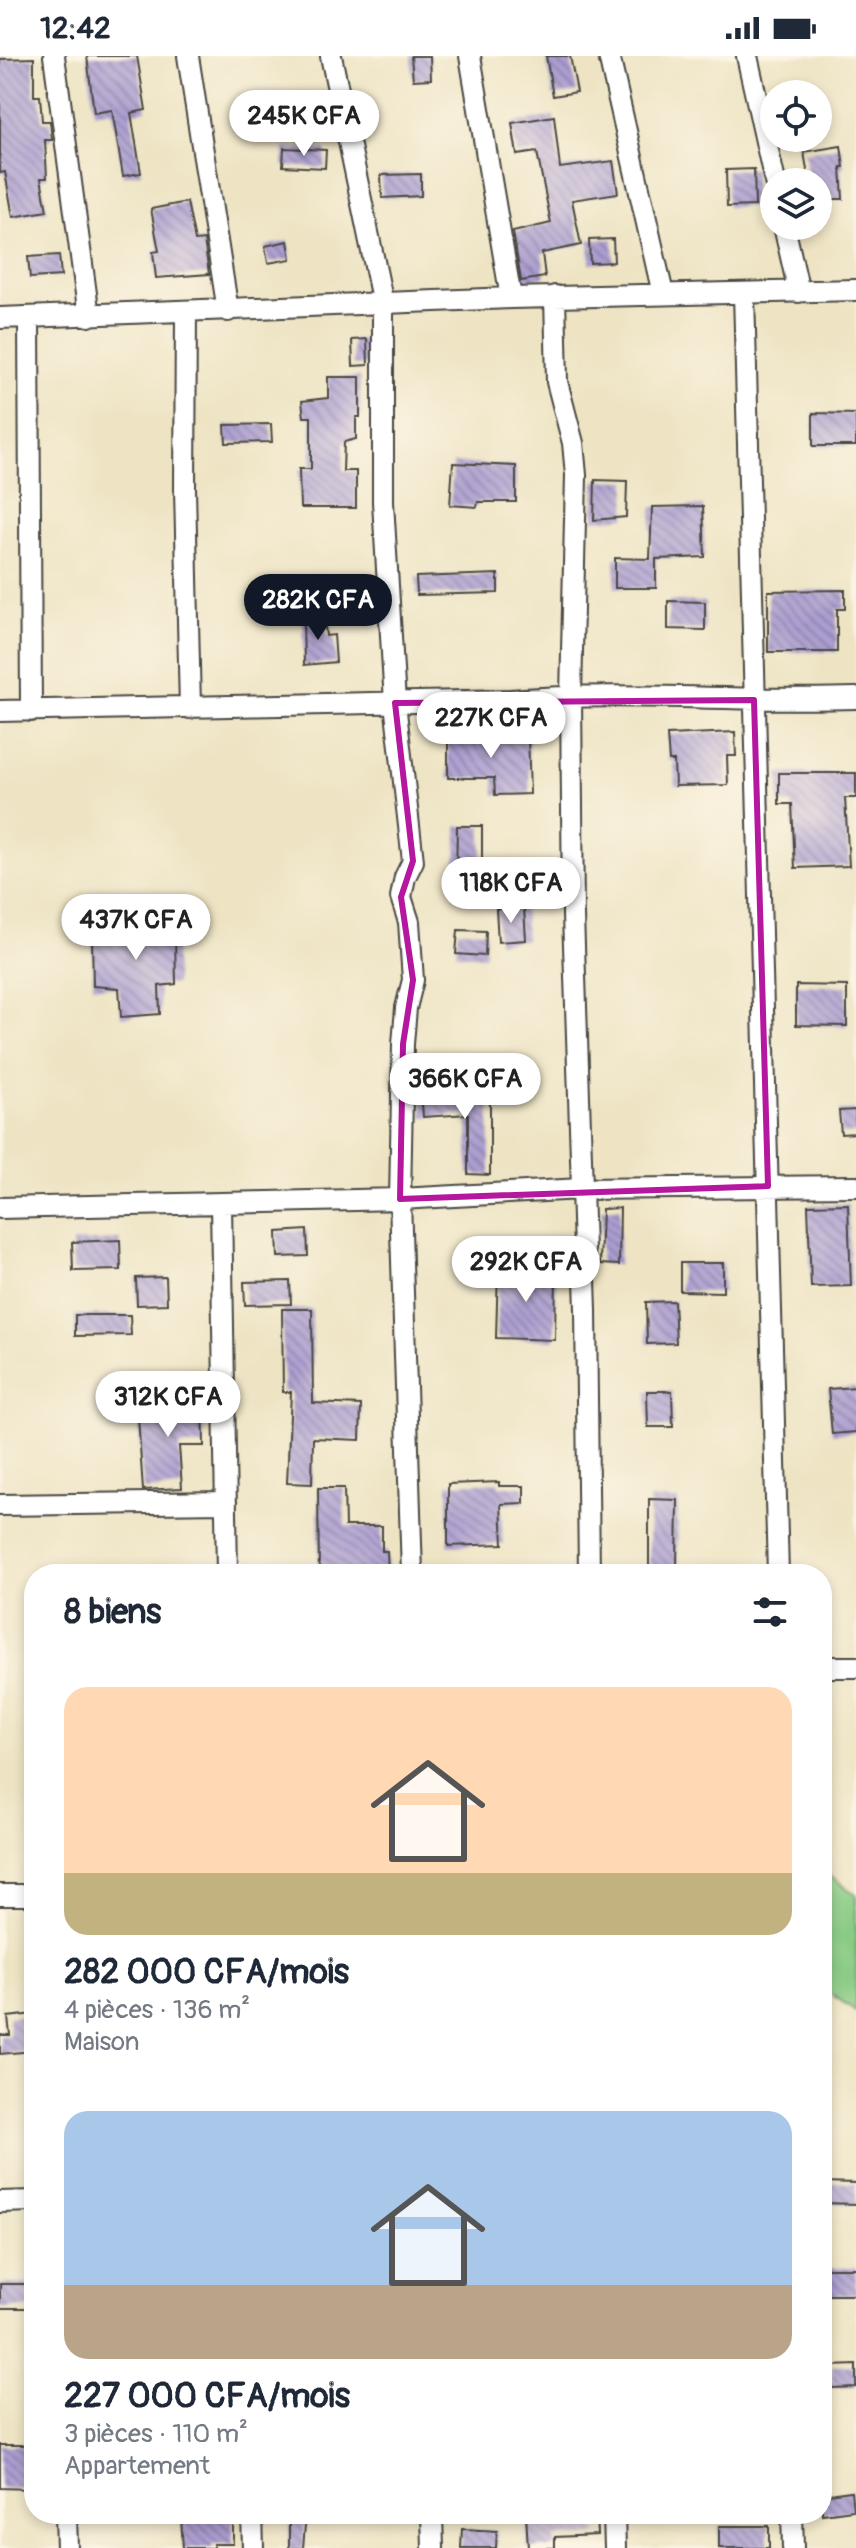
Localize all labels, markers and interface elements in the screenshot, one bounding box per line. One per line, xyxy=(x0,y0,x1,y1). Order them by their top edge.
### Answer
text: 12:42 xyxy=(40,10,111,47)
map controls xyxy=(760,80,832,240)
button: locate xyxy=(760,80,832,152)
pin: 245K CFA xyxy=(221,90,387,158)
text: 245K CFA xyxy=(247,100,361,132)
button: layers xyxy=(760,168,832,240)
pin: 282K CFA xyxy=(235,574,401,642)
text: 282K CFA xyxy=(262,584,374,616)
pin: 227K CFA xyxy=(408,692,574,760)
text: 227K CFA xyxy=(435,702,547,734)
pin: 118K CFA xyxy=(428,857,594,925)
text: 118K CFA xyxy=(459,867,563,899)
pin: 437K CFA xyxy=(53,894,219,962)
text: 437K CFA xyxy=(79,904,193,936)
pin: 366K CFA xyxy=(382,1053,548,1121)
text: 366K CFA xyxy=(408,1063,522,1095)
pin: 292K CFA xyxy=(443,1236,609,1304)
text: 292K CFA xyxy=(470,1246,582,1278)
pin: 312K CFA xyxy=(85,1371,251,1439)
text: 312K CFA xyxy=(113,1381,223,1413)
icon: filters xyxy=(748,1590,792,1634)
text: 8 biens xyxy=(64,1591,161,1634)
icon: home xyxy=(356,1739,500,1883)
text: 282 000 CFA/mois xyxy=(64,1951,349,1994)
text: 4 pièces · 136 m² xyxy=(64,1994,250,2026)
text: Maison xyxy=(64,2026,139,2058)
icon: home xyxy=(356,2163,500,2307)
text: 227 000 CFA/mois xyxy=(64,2375,350,2418)
text: 3 pièces · 110 m² xyxy=(64,2418,248,2450)
text: Appartement xyxy=(64,2450,210,2482)

